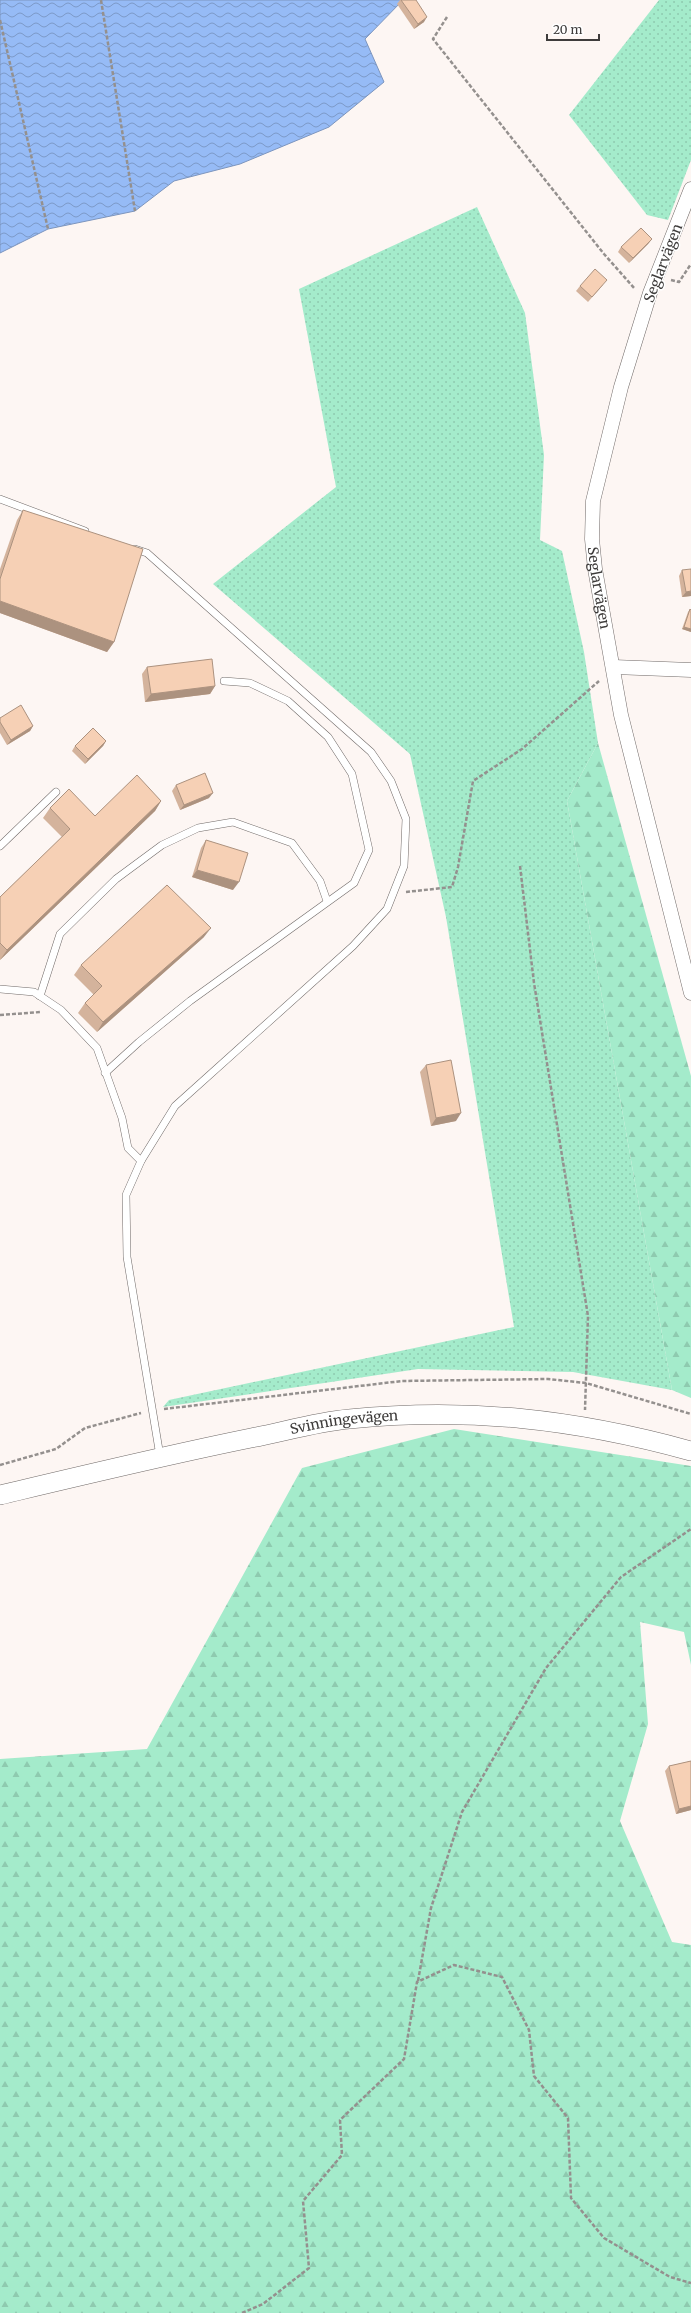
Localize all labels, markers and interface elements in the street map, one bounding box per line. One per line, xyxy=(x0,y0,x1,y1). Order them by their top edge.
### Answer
scale bar xyxy=(547,16,599,42)
text: 20 m xyxy=(553,22,582,37)
street label: Seglarvägen xyxy=(640,221,686,305)
street label: Seglarvägen xyxy=(584,546,615,630)
street label: Svinningevägen xyxy=(288,1406,399,1438)

